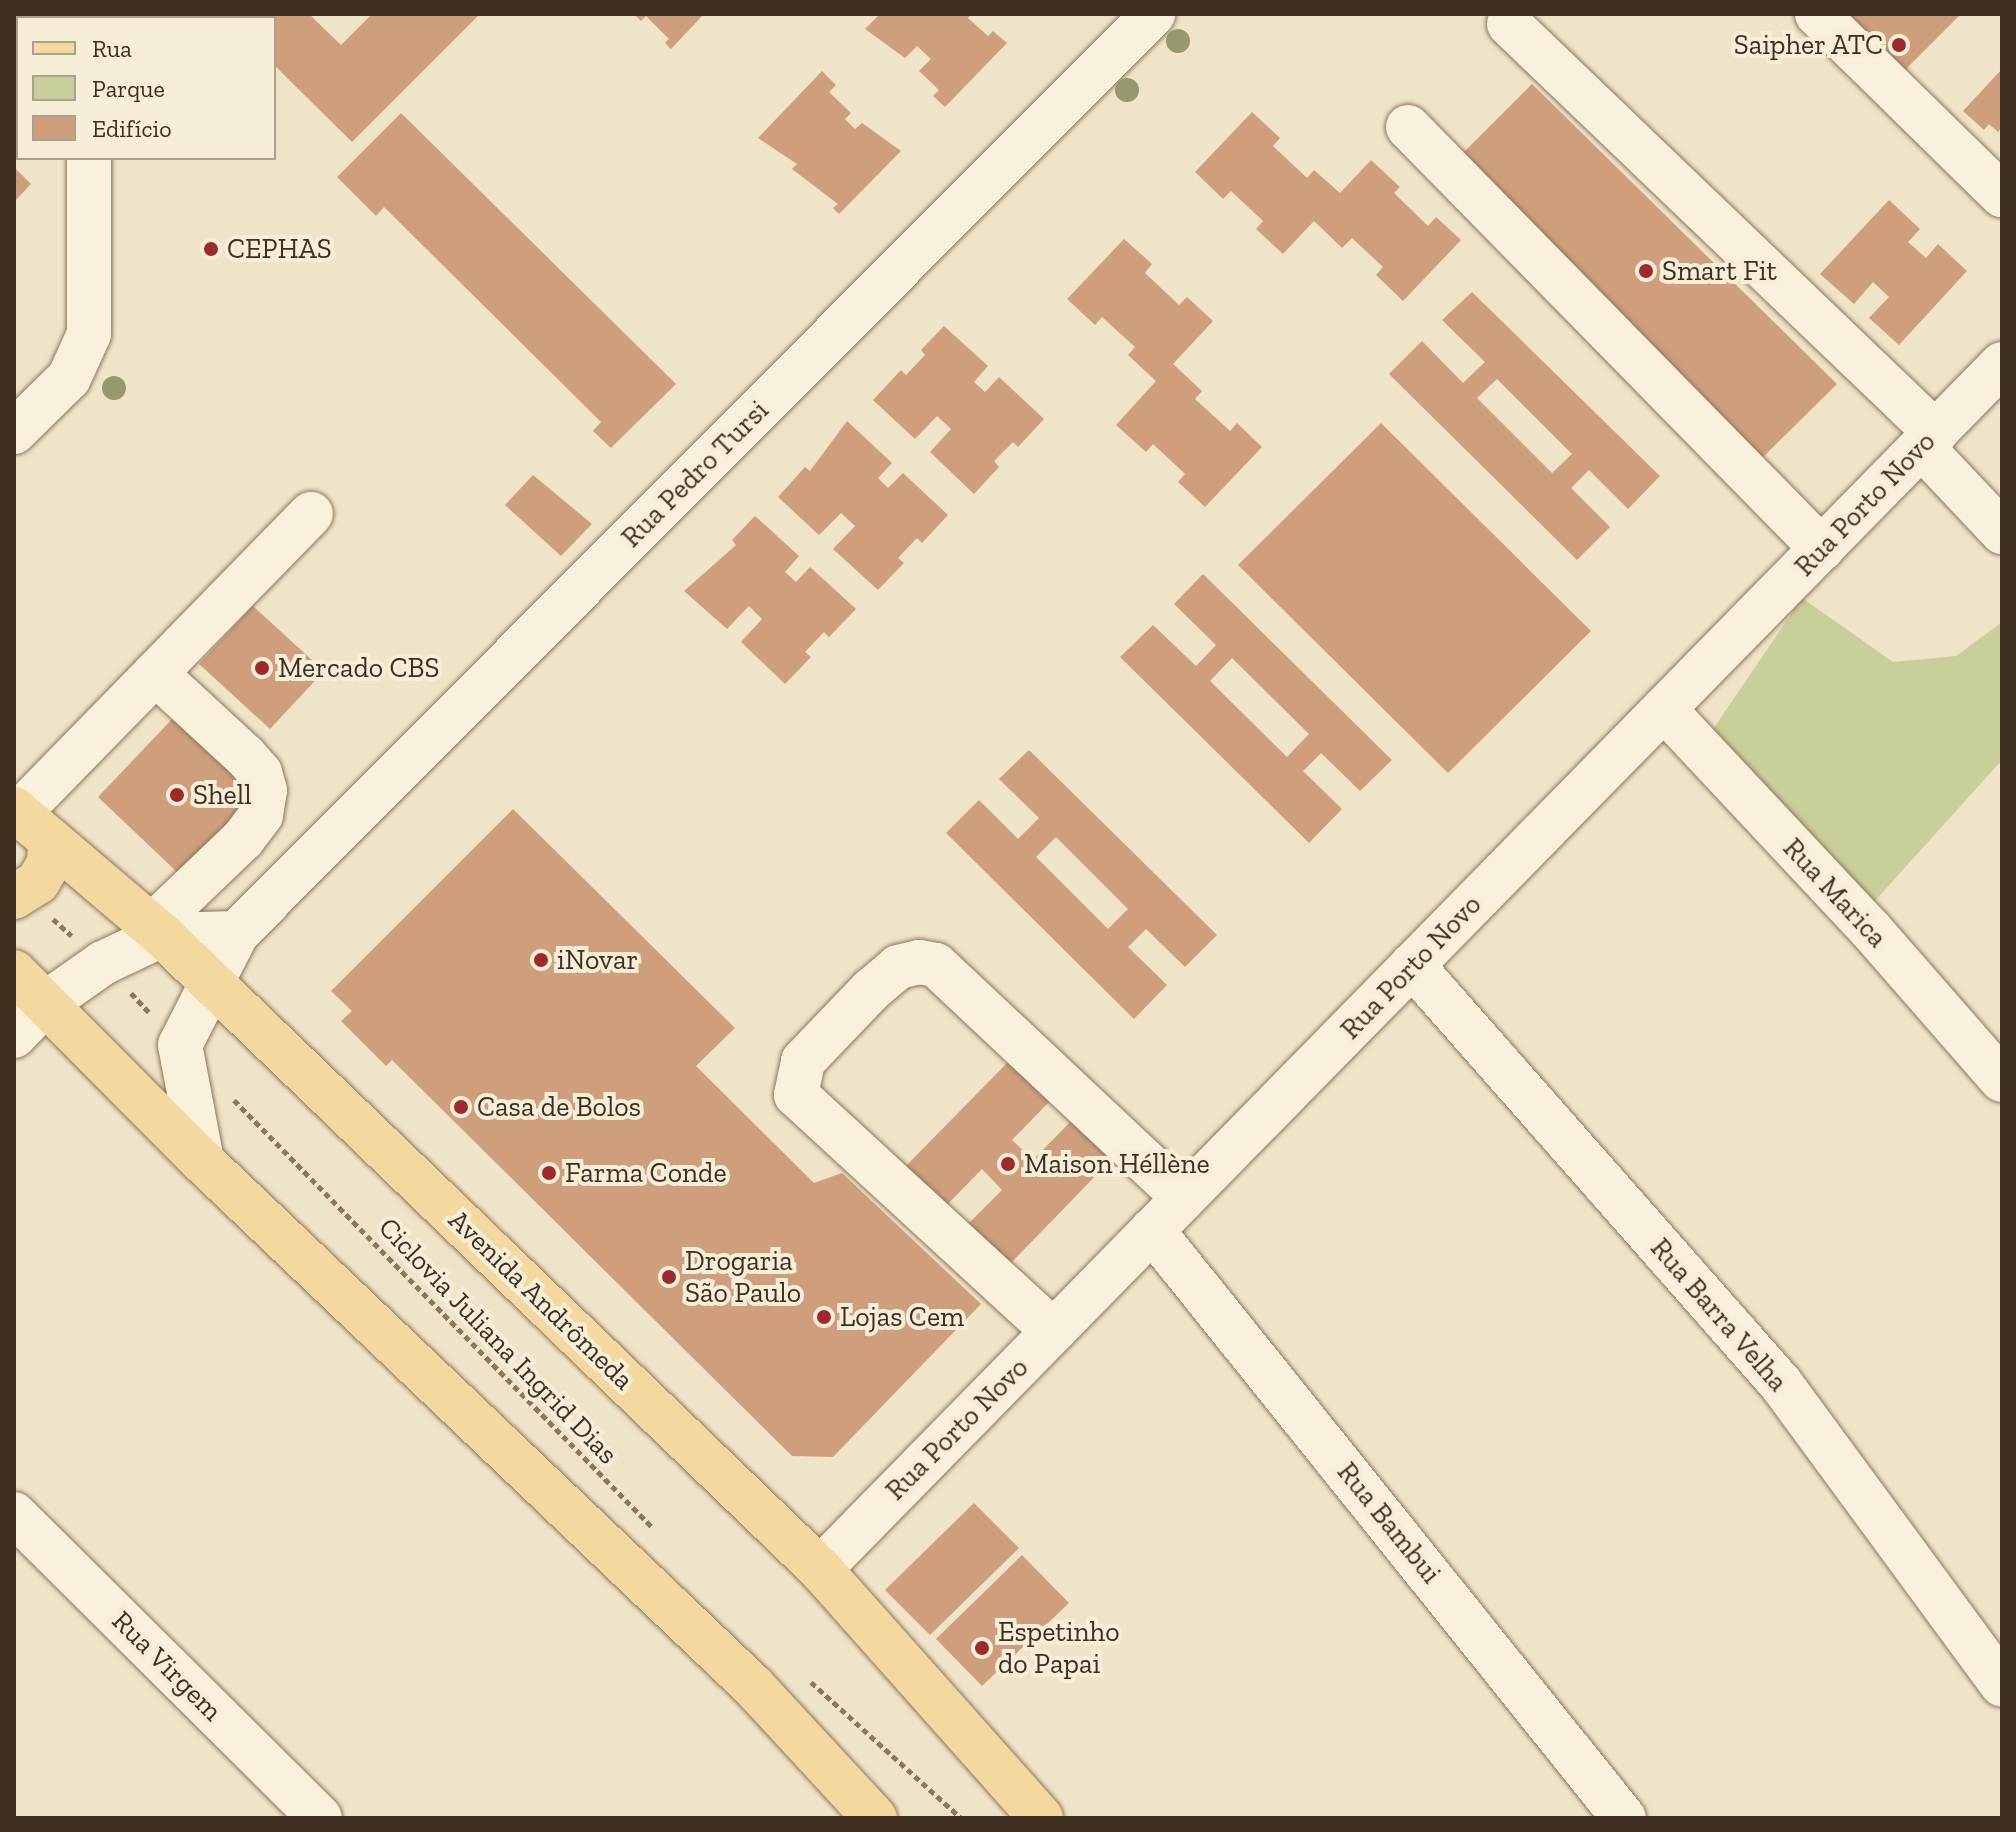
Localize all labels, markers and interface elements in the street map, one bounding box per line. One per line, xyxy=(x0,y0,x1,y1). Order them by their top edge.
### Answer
legend xyxy=(16,16,276,160)
place label: Saipher ATC xyxy=(1732,28,1883,62)
text: Rua xyxy=(92,34,132,63)
marker: Saipher ATC xyxy=(1890,36,1908,54)
text: Parque xyxy=(92,74,165,103)
text: Edifício xyxy=(92,114,172,143)
place label: CEPHAS xyxy=(227,232,332,266)
marker: CEPHAS xyxy=(202,240,220,258)
place label: Smart Fit xyxy=(1662,254,1777,288)
marker: Smart Fit xyxy=(1637,262,1655,280)
street label: Rua Pedro Tursi xyxy=(614,393,776,555)
street label: Rua Porto Novo xyxy=(1788,425,1942,583)
place label: Mercado CBS xyxy=(278,651,439,685)
marker: Mercado CBS xyxy=(253,659,271,677)
place label: Shell xyxy=(193,778,252,812)
marker: Shell xyxy=(168,786,186,804)
street label: Rua Marica xyxy=(1776,831,1894,955)
street label: Rua Porto Novo xyxy=(1334,888,1488,1046)
place label: iNovar xyxy=(557,943,638,977)
marker: iNovar xyxy=(532,951,550,969)
place label: Casa de Bolos xyxy=(477,1090,641,1124)
marker: Casa de Bolos xyxy=(452,1098,470,1116)
place label: Maison Héllène xyxy=(1024,1147,1210,1181)
marker: Maison Héllène xyxy=(999,1155,1017,1173)
place label: Farma Conde xyxy=(565,1156,727,1190)
marker: Farma Conde xyxy=(540,1164,558,1182)
street label: Avenida Andrômeda xyxy=(441,1203,641,1397)
street label: Ciclovia Juliana Ingrid Dias xyxy=(371,1211,625,1471)
street label: Rua Barra Velha xyxy=(1643,1231,1795,1399)
place label: Drogaria São Paulo xyxy=(685,1244,801,1310)
marker: Drogaria São Paulo xyxy=(660,1268,678,1286)
place label: Lojas Cem xyxy=(840,1300,964,1334)
marker: Lojas Cem xyxy=(815,1308,833,1326)
street label: Rua Porto Novo xyxy=(879,1351,1035,1507)
street label: Rua Bambui xyxy=(1330,1456,1448,1590)
street label: Rua Virgem xyxy=(105,1604,229,1728)
place label: Espetinho do Papai xyxy=(998,1615,1120,1681)
marker: Espetinho do Papai xyxy=(973,1639,991,1657)

